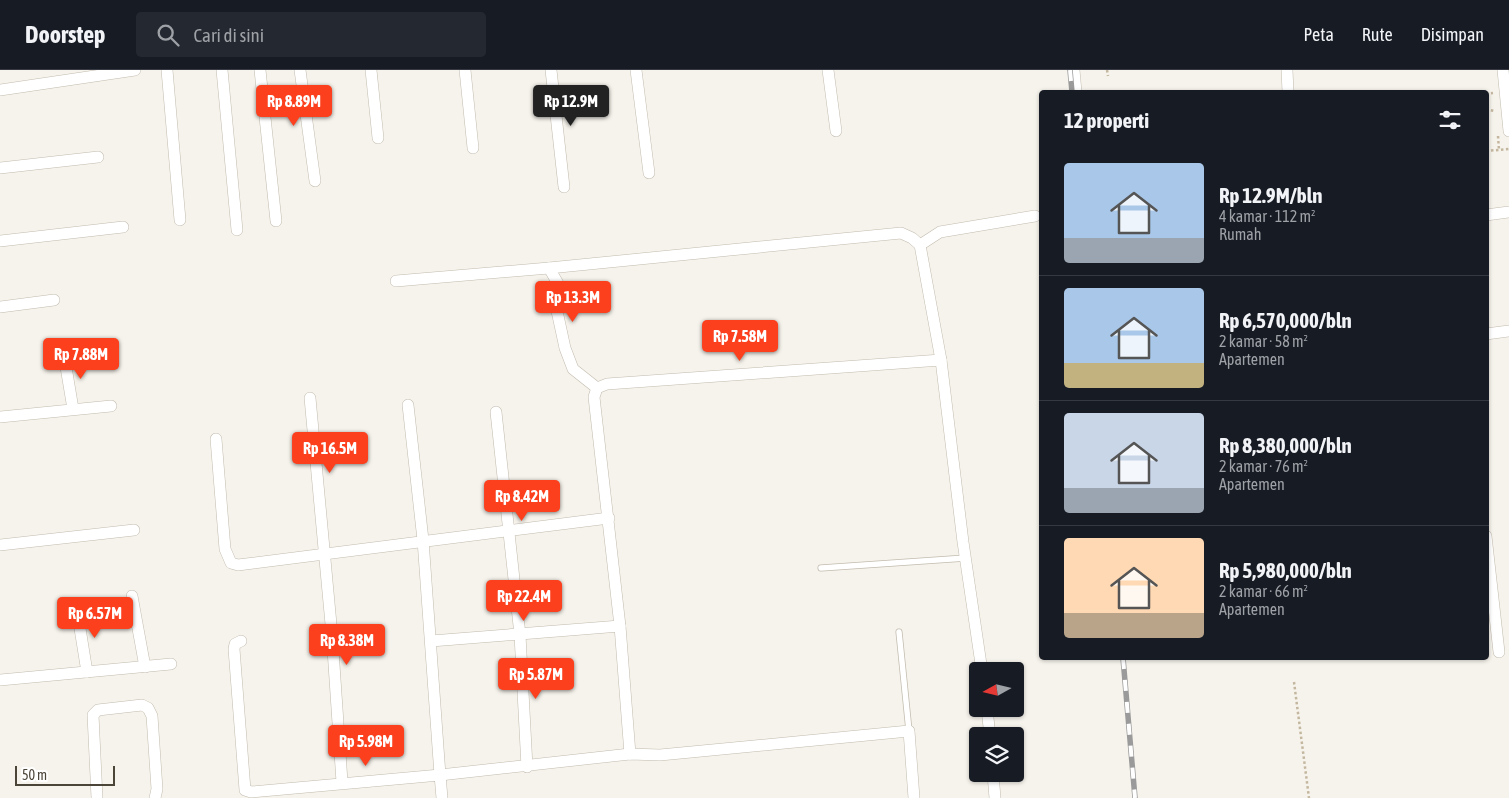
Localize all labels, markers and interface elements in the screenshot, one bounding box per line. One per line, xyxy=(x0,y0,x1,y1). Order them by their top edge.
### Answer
search box xyxy=(136,12,486,57)
text: Doorstep xyxy=(25,21,106,48)
icon: search xyxy=(154,21,182,49)
text: Cari di sini xyxy=(194,24,264,46)
text: Peta xyxy=(1303,24,1334,45)
text: Rute xyxy=(1362,24,1393,45)
text: Disimpan xyxy=(1421,24,1484,45)
pin: Rp 8.89M xyxy=(242,85,346,127)
pin: Rp 12.9M xyxy=(519,85,623,127)
text: Rp 8.89M xyxy=(267,92,321,110)
text: Rp 12.9M xyxy=(544,92,598,110)
icon: filters xyxy=(1436,106,1464,134)
text: 12 properti xyxy=(1064,108,1149,132)
icon: home xyxy=(1104,183,1164,243)
text: Rp 12.9M/bln xyxy=(1219,183,1323,207)
text: 4 kamar · 112 m² xyxy=(1219,207,1315,225)
text: Rumah xyxy=(1219,225,1261,243)
pin: Rp 13.3M xyxy=(521,280,625,323)
text: Rp 13.3M xyxy=(546,288,600,306)
icon: home xyxy=(1104,308,1164,368)
text: Rp 6,570,000/bln xyxy=(1219,308,1352,332)
pin: Rp 7.58M xyxy=(688,320,792,362)
text: Rp 7.58M xyxy=(713,327,767,345)
text: 2 kamar · 58 m² xyxy=(1219,332,1308,350)
pin: Rp 7.88M xyxy=(29,338,133,380)
text: Rp 7.88M xyxy=(54,345,108,363)
text: Apartemen xyxy=(1219,350,1285,368)
pin: Rp 16.5M xyxy=(278,432,382,474)
icon: home xyxy=(1104,433,1164,493)
text: Rp 8,380,000/bln xyxy=(1219,433,1352,457)
text: Rp 16.5M xyxy=(303,439,357,457)
text: 2 kamar · 76 m² xyxy=(1219,457,1308,475)
text: Apartemen xyxy=(1219,475,1285,493)
pin: Rp 8.42M xyxy=(470,480,574,522)
text: Rp 8.42M xyxy=(495,487,549,505)
icon: home xyxy=(1104,558,1164,618)
text: Rp 5,980,000/bln xyxy=(1219,558,1352,582)
pin: Rp 22.4M xyxy=(472,580,576,622)
text: 2 kamar · 66 m² xyxy=(1219,582,1308,600)
text: Rp 22.4M xyxy=(497,587,551,605)
pin: Rp 6.57M xyxy=(43,596,147,639)
text: Apartemen xyxy=(1219,600,1285,618)
text: Rp 6.57M xyxy=(68,604,122,622)
pin: Rp 8.38M xyxy=(295,624,399,666)
text: Rp 8.38M xyxy=(320,631,374,649)
pin: Rp 5.87M xyxy=(484,658,588,700)
north arrow xyxy=(969,662,1024,718)
map controls xyxy=(969,662,1024,782)
text: Rp 5.87M xyxy=(509,665,563,683)
pin: Rp 5.98M xyxy=(314,724,418,767)
button: layers xyxy=(969,727,1024,782)
text: Rp 5.98M xyxy=(339,732,393,750)
scale bar xyxy=(15,763,115,786)
text: 50 m xyxy=(22,767,47,783)

